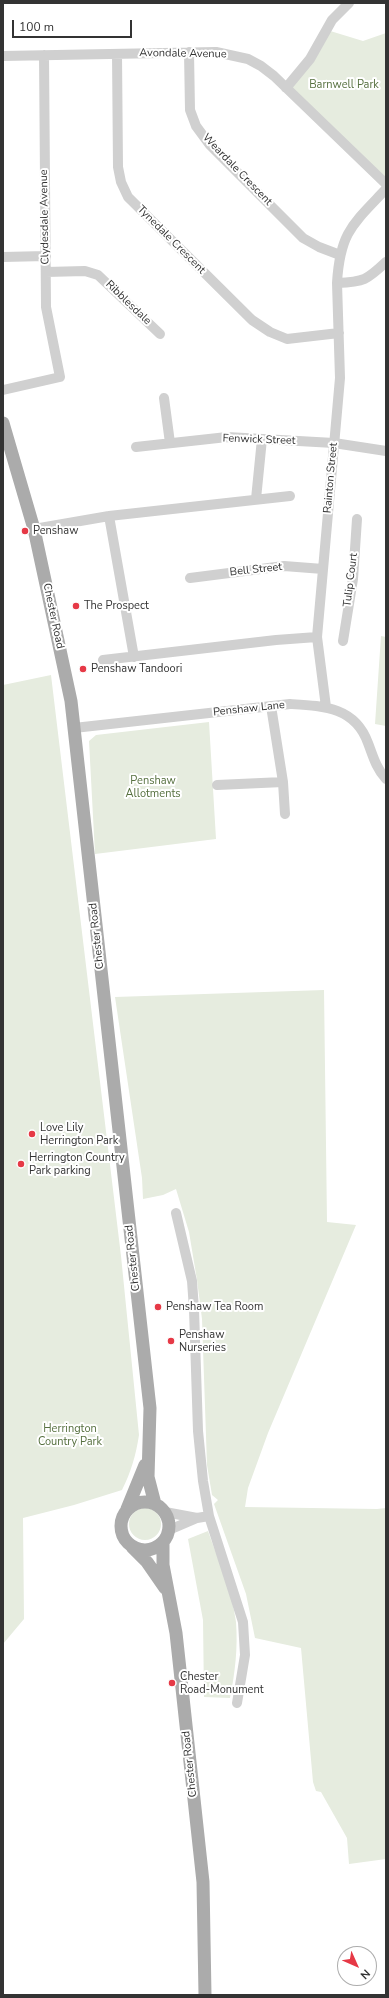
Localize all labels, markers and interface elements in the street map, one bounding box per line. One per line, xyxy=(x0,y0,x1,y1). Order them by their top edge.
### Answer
scale bar xyxy=(14,12,134,38)
text: 100 m xyxy=(19,19,54,35)
street label: Avondale Avenue xyxy=(139,47,227,61)
park label: Barnwell Park xyxy=(309,78,379,92)
street label: Weardale Crescent xyxy=(199,131,275,209)
street label: Clydesdale Avenue xyxy=(38,169,52,265)
street label: Tynedale Crescent xyxy=(134,203,208,277)
street label: Ribblesdale xyxy=(102,278,154,328)
street label: Fenwick Street xyxy=(222,432,296,448)
street label: Rainton Street xyxy=(321,442,341,514)
place label: Penshaw xyxy=(33,524,78,538)
marker: Penshaw xyxy=(20,526,30,536)
street label: Tulip Court xyxy=(341,552,361,608)
street label: Bell Street xyxy=(229,561,283,579)
street label: Chester Road xyxy=(40,582,66,650)
place label: The Prospect xyxy=(84,599,149,613)
marker: The Prospect xyxy=(71,601,81,611)
place label: Penshaw Tandoori xyxy=(91,662,182,676)
marker: Penshaw Tandoori xyxy=(78,664,88,674)
street label: Penshaw Lane xyxy=(212,699,286,719)
park label: Penshaw Allotments xyxy=(125,774,181,800)
street label: Chester Road xyxy=(87,902,107,970)
place label: Love Lily Herrington Park xyxy=(40,1121,118,1147)
marker: Love Lily Herrington Park xyxy=(27,1129,37,1139)
place label: Herrington Country Park parking xyxy=(29,1151,125,1177)
marker: Herrington Country Park parking xyxy=(16,1159,26,1169)
street label: Chester Road xyxy=(123,1224,143,1292)
place label: Penshaw Tea Room xyxy=(166,1300,263,1314)
marker: Penshaw Tea Room xyxy=(153,1302,163,1312)
place label: Penshaw Nurseries xyxy=(179,1328,226,1354)
marker: Penshaw Nurseries xyxy=(166,1336,176,1346)
park label: Herrington Country Park xyxy=(38,1422,102,1448)
place label: Chester Road-Monument xyxy=(180,1670,264,1696)
marker: Chester Road-Monument xyxy=(167,1678,177,1688)
street label: Chester Road xyxy=(180,1730,200,1798)
north arrow xyxy=(337,1946,377,1986)
text: N xyxy=(357,1966,373,1982)

